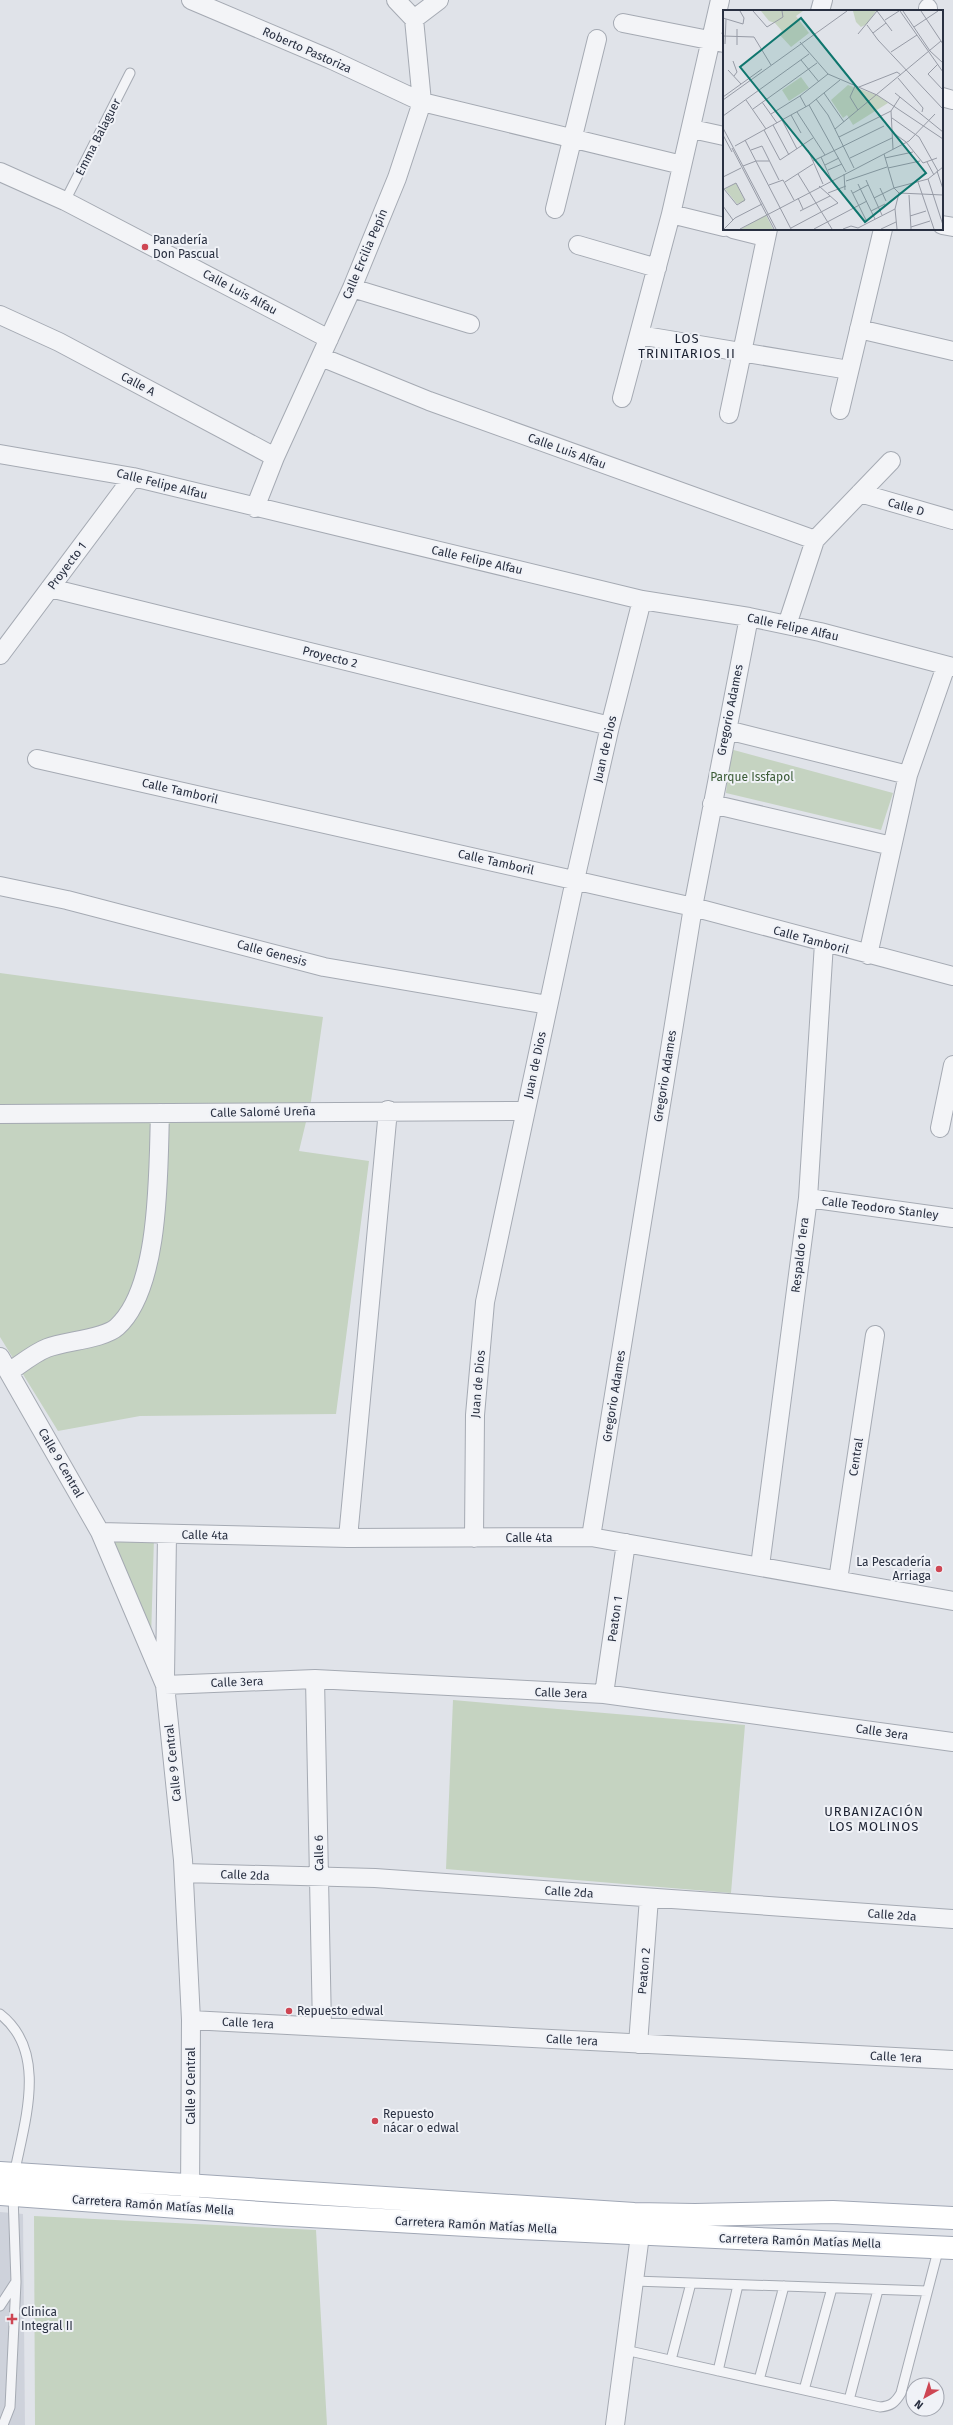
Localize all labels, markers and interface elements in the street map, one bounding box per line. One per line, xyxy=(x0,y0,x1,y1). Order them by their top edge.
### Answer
inset map xyxy=(723,10,943,230)
street label: Roberto Pastoriza xyxy=(260,24,354,76)
street label: Emma Balaguer xyxy=(73,96,124,178)
street label: Calle Ercilia Pepín xyxy=(340,207,390,301)
place label: Panadería Don Pascual xyxy=(153,233,219,261)
marker: Panadería Don Pascual xyxy=(140,242,150,252)
street label: Calle Luis Alfau xyxy=(200,266,280,318)
district label: LOS TRINITARIOS II xyxy=(638,331,736,361)
street label: Calle A xyxy=(119,369,158,399)
street label: Calle Luis Alfau xyxy=(526,430,608,472)
street label: Calle Felipe Alfau xyxy=(115,466,209,502)
street label: Calle D xyxy=(886,495,926,519)
street label: Proyecto 1 xyxy=(45,540,89,592)
street label: Calle Felipe Alfau xyxy=(430,543,524,577)
street label: Calle Felipe Alfau xyxy=(746,610,840,644)
street label: Proyecto 2 xyxy=(301,643,359,671)
street label: Gregorio Adames xyxy=(714,663,746,757)
street label: Juan de Dios xyxy=(591,714,620,784)
park label: Parque Issfapol xyxy=(710,770,794,784)
street label: Calle Tamboril xyxy=(141,775,220,807)
street label: Calle Tamboril xyxy=(457,846,536,878)
street label: Calle Tamboril xyxy=(772,923,851,957)
street label: Calle Genesis xyxy=(235,937,309,969)
street label: Gregorio Adames xyxy=(651,1029,679,1123)
street label: Juan de Dios xyxy=(521,1030,549,1100)
street label: Calle Salomé Ureña xyxy=(210,1104,316,1120)
street label: Calle Teodoro Stanley xyxy=(821,1194,939,1222)
street label: Respaldo 1era xyxy=(788,1216,812,1294)
street label: Juan de Dios xyxy=(468,1349,488,1418)
street label: Gregorio Adames xyxy=(600,1349,628,1443)
street label: Calle 9 Central xyxy=(36,1426,87,1501)
street label: Central xyxy=(846,1436,866,1477)
street label: Calle 4ta xyxy=(181,1528,229,1542)
street label: Calle 4ta xyxy=(506,1531,552,1545)
place label: La Pescadería Arriaga xyxy=(856,1555,931,1583)
marker: La Pescadería Arriaga xyxy=(934,1564,944,1574)
street label: Peaton 1 xyxy=(605,1595,625,1643)
street label: Calle 3era xyxy=(210,1674,264,1690)
street label: Calle 3era xyxy=(534,1685,588,1701)
street label: Calle 3era xyxy=(855,1721,909,1743)
street label: Calle 9 Central xyxy=(162,1723,184,1802)
district label: URBANIZACIÓN LOS MOLINOS xyxy=(824,1804,924,1834)
street label: Calle 6 xyxy=(312,1835,326,1871)
street label: Calle 2da xyxy=(220,1867,270,1883)
street label: Calle 2da xyxy=(544,1883,594,1901)
street label: Calle 2da xyxy=(867,1906,917,1924)
street label: Peaton 2 xyxy=(635,1947,653,1995)
place label: Repuesto edwal xyxy=(297,2004,384,2018)
marker: Repuesto edwal xyxy=(284,2006,294,2016)
street label: Calle 1era xyxy=(222,2015,274,2031)
street label: Calle 1era xyxy=(546,2032,598,2048)
street label: Calle 9 Central xyxy=(184,2047,198,2125)
street label: Calle 1era xyxy=(870,2049,922,2065)
place label: Repuesto nácar o edwal xyxy=(383,2107,459,2135)
marker: Repuesto nácar o edwal xyxy=(370,2116,380,2126)
street label: Carretera Ramón Matías Mella xyxy=(71,2192,235,2218)
street label: Carretera Ramón Matías Mella xyxy=(394,2214,558,2236)
street label: Carretera Ramón Matías Mella xyxy=(719,2231,881,2251)
place label: Clinica Integral II xyxy=(21,2305,73,2333)
marker: Clinica Integral II xyxy=(6,2313,18,2325)
north arrow xyxy=(905,2377,945,2417)
text: N xyxy=(912,2397,926,2412)

